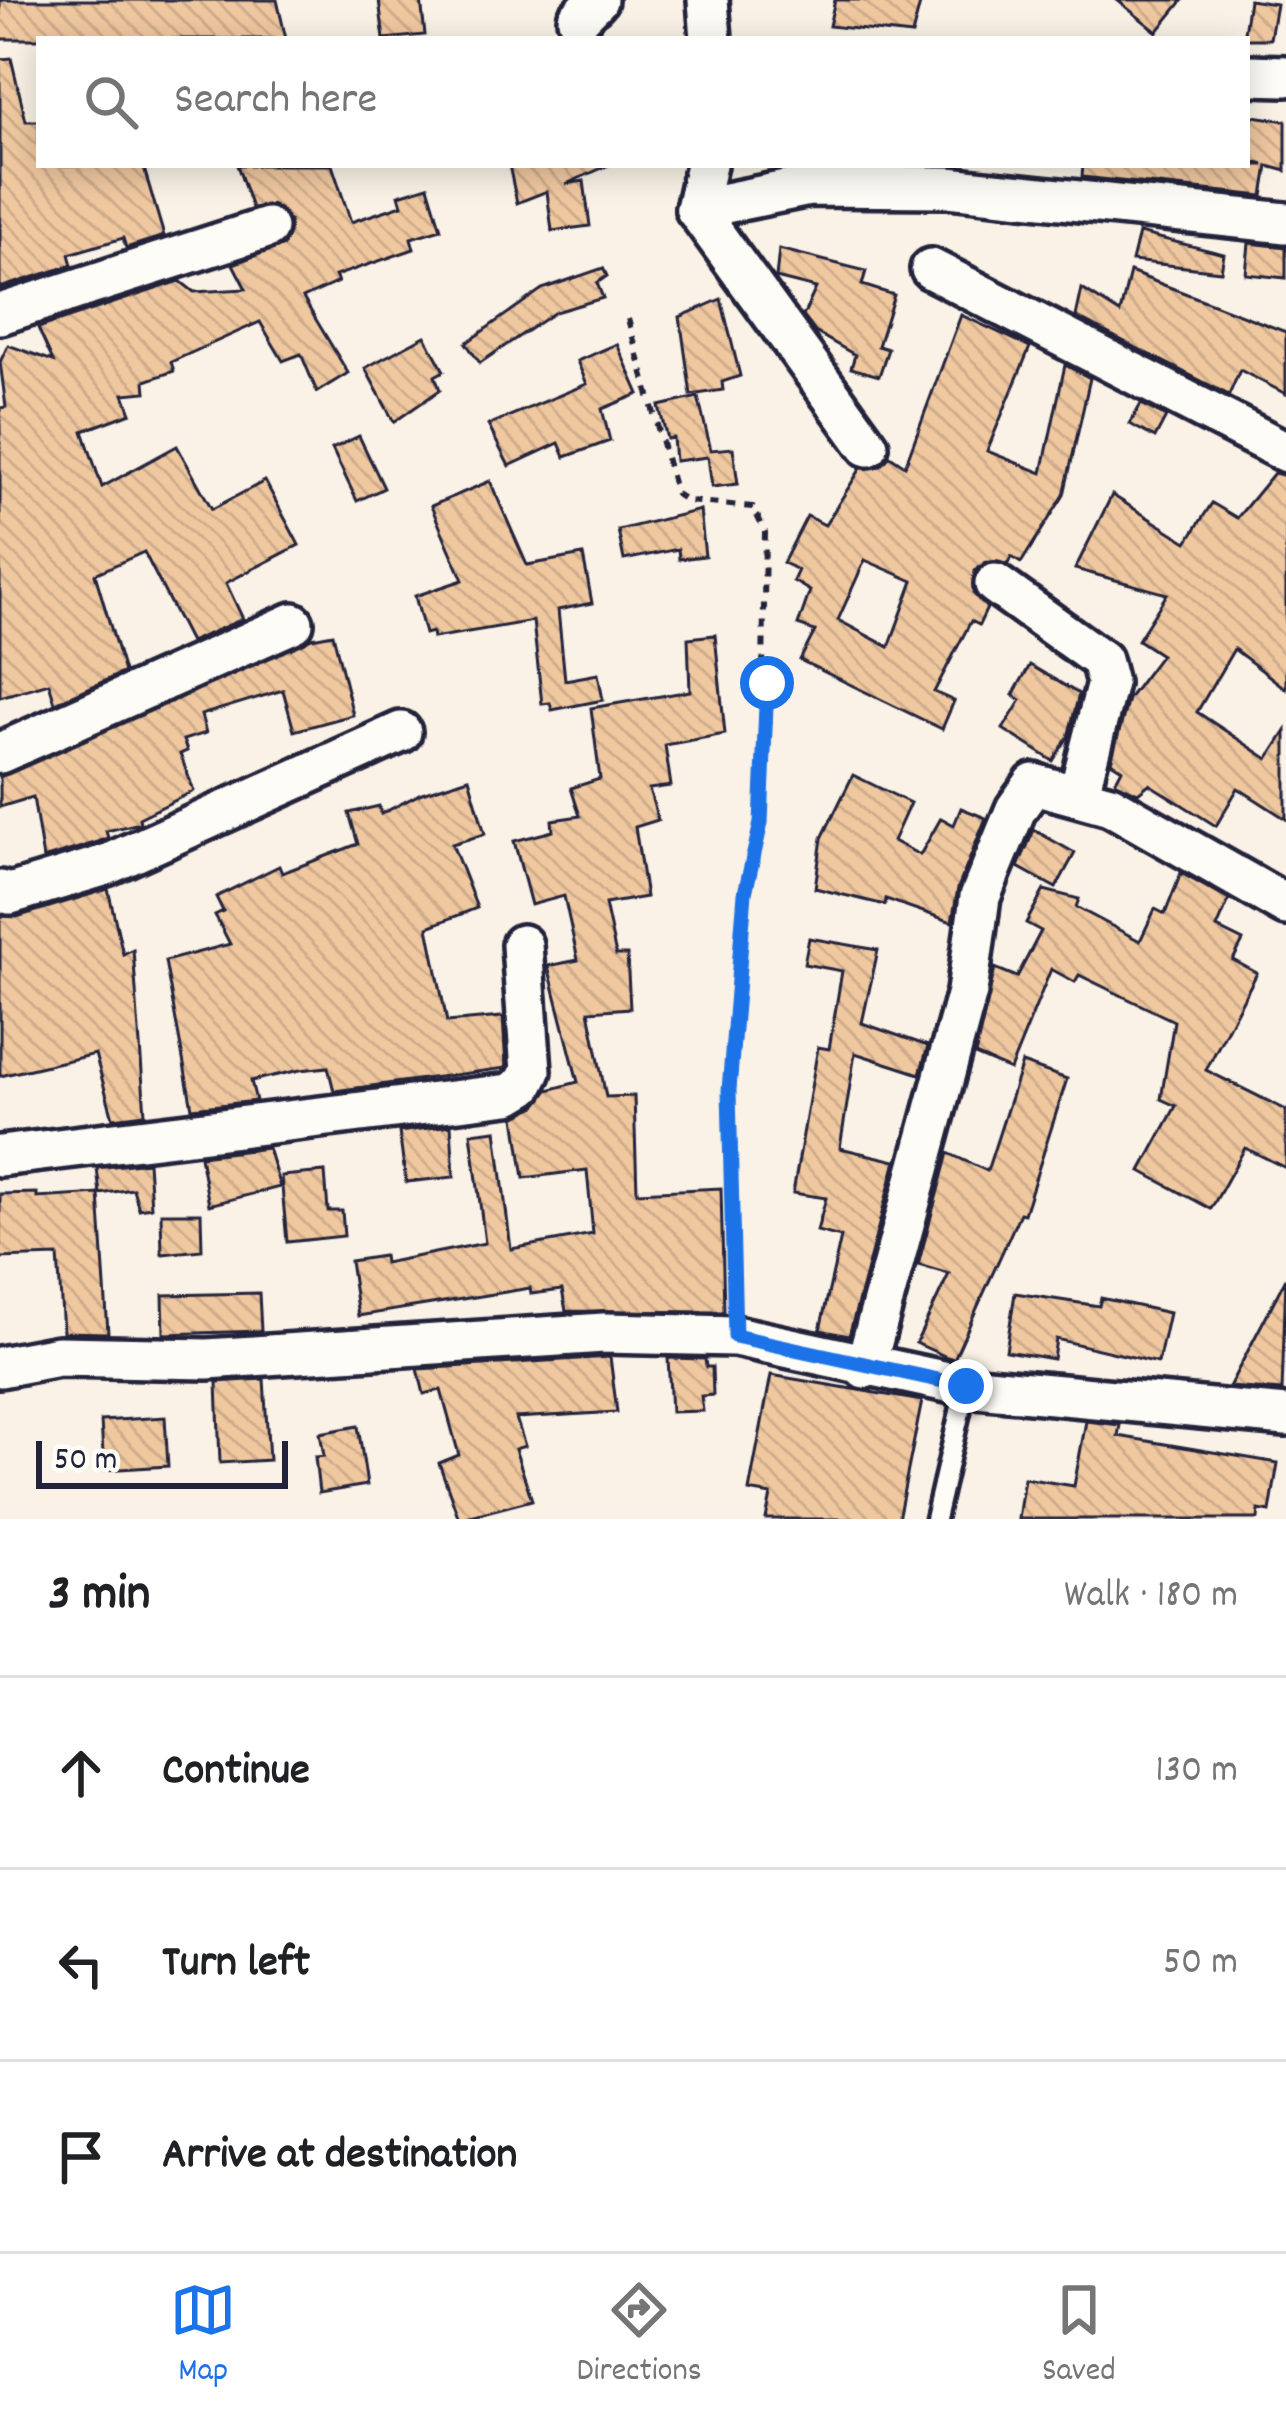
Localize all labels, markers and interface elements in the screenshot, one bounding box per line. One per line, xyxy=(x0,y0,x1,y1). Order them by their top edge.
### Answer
search box xyxy=(36,36,1250,168)
icon: search xyxy=(78,69,144,135)
text: Search here xyxy=(174,70,377,134)
route start xyxy=(740,656,794,710)
route end xyxy=(939,1359,993,1413)
scale bar xyxy=(36,1435,288,1488)
text: 50 m xyxy=(54,1438,118,1485)
text: 3 min xyxy=(48,1561,150,1633)
text: Walk · 180 m xyxy=(1064,1570,1238,1625)
icon: ahead xyxy=(48,1740,114,1806)
text: Continue xyxy=(162,1741,310,1805)
text: 130 m xyxy=(1155,1745,1238,1800)
icon: left xyxy=(48,1932,114,1998)
text: Turn left xyxy=(162,1933,310,1997)
text: 50 m xyxy=(1163,1937,1238,1992)
icon: arrive xyxy=(48,2124,114,2190)
text: Arrive at destination xyxy=(162,2125,517,2189)
tab: Map xyxy=(170,2277,236,2396)
tab: Directions xyxy=(577,2277,702,2396)
tab: Saved xyxy=(1042,2277,1116,2396)

